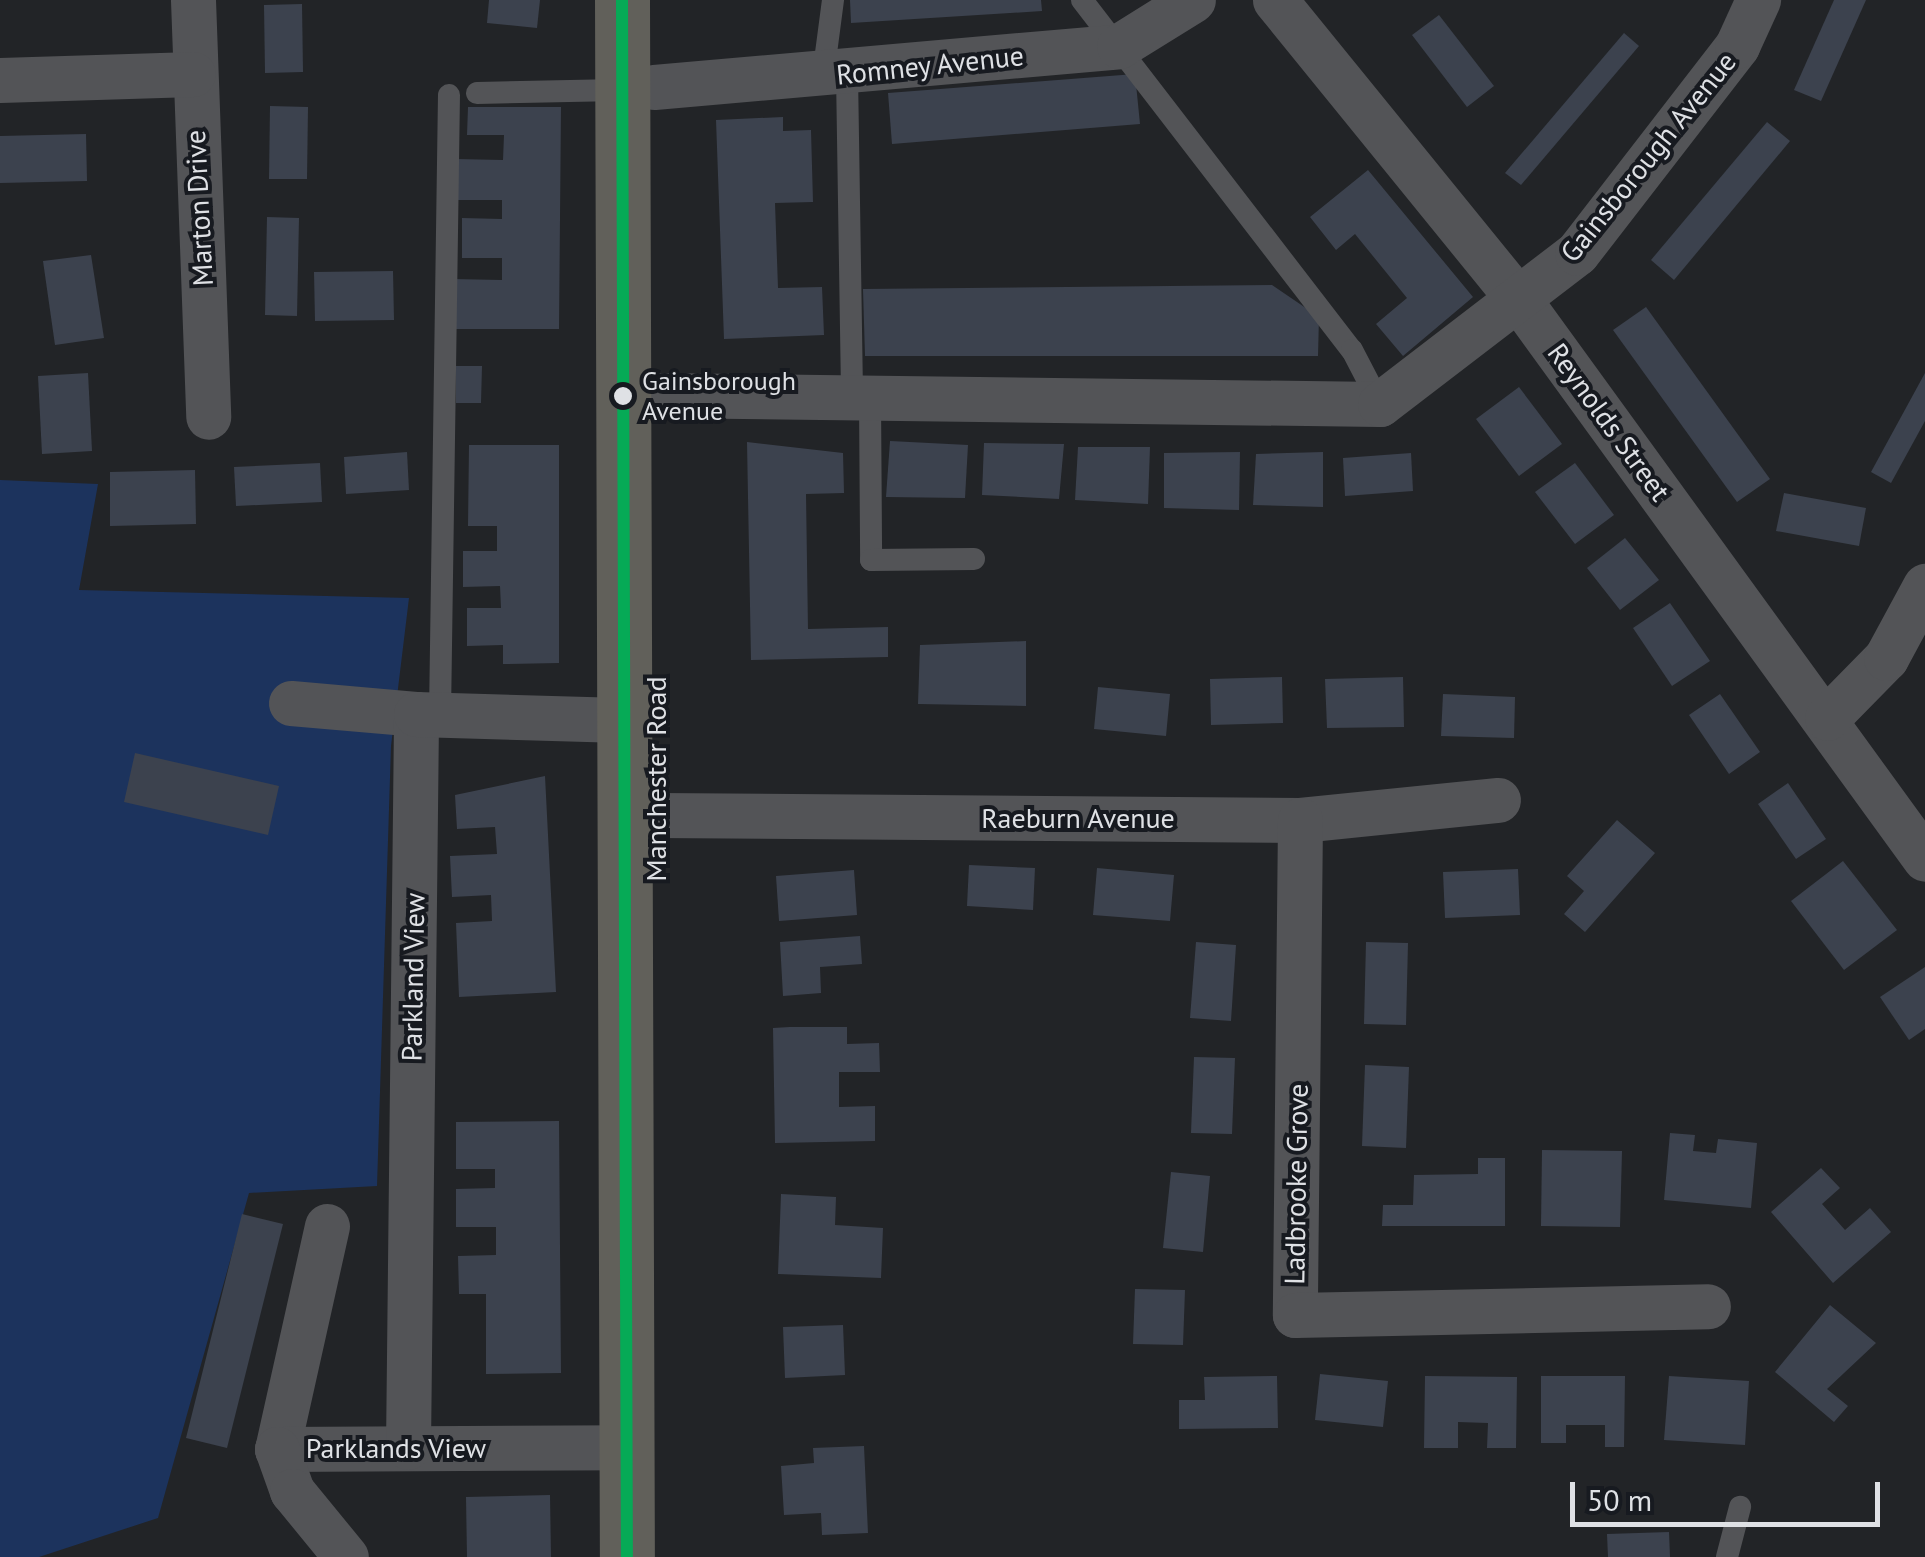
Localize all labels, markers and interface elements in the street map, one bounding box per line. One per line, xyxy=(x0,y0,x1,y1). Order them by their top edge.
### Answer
street label: Romney Avenue xyxy=(834,38,1026,92)
street label: Gainsborough Avenue xyxy=(1553,45,1743,269)
street label: Marton Drive xyxy=(178,129,220,287)
street label: Reynolds Street xyxy=(1541,337,1677,507)
place label: Gainsborough Avenue xyxy=(642,365,796,426)
marker: Gainsborough Avenue xyxy=(613,386,633,406)
street label: Manchester Road xyxy=(639,677,673,881)
street label: Raeburn Avenue xyxy=(981,801,1175,835)
street label: Parkland View xyxy=(395,892,431,1062)
street label: Ladbrooke Grove xyxy=(1277,1083,1315,1285)
street label: Parklands View xyxy=(305,1431,487,1465)
scale bar xyxy=(1575,1462,1885,1524)
text: 50 m xyxy=(1587,1480,1652,1519)

